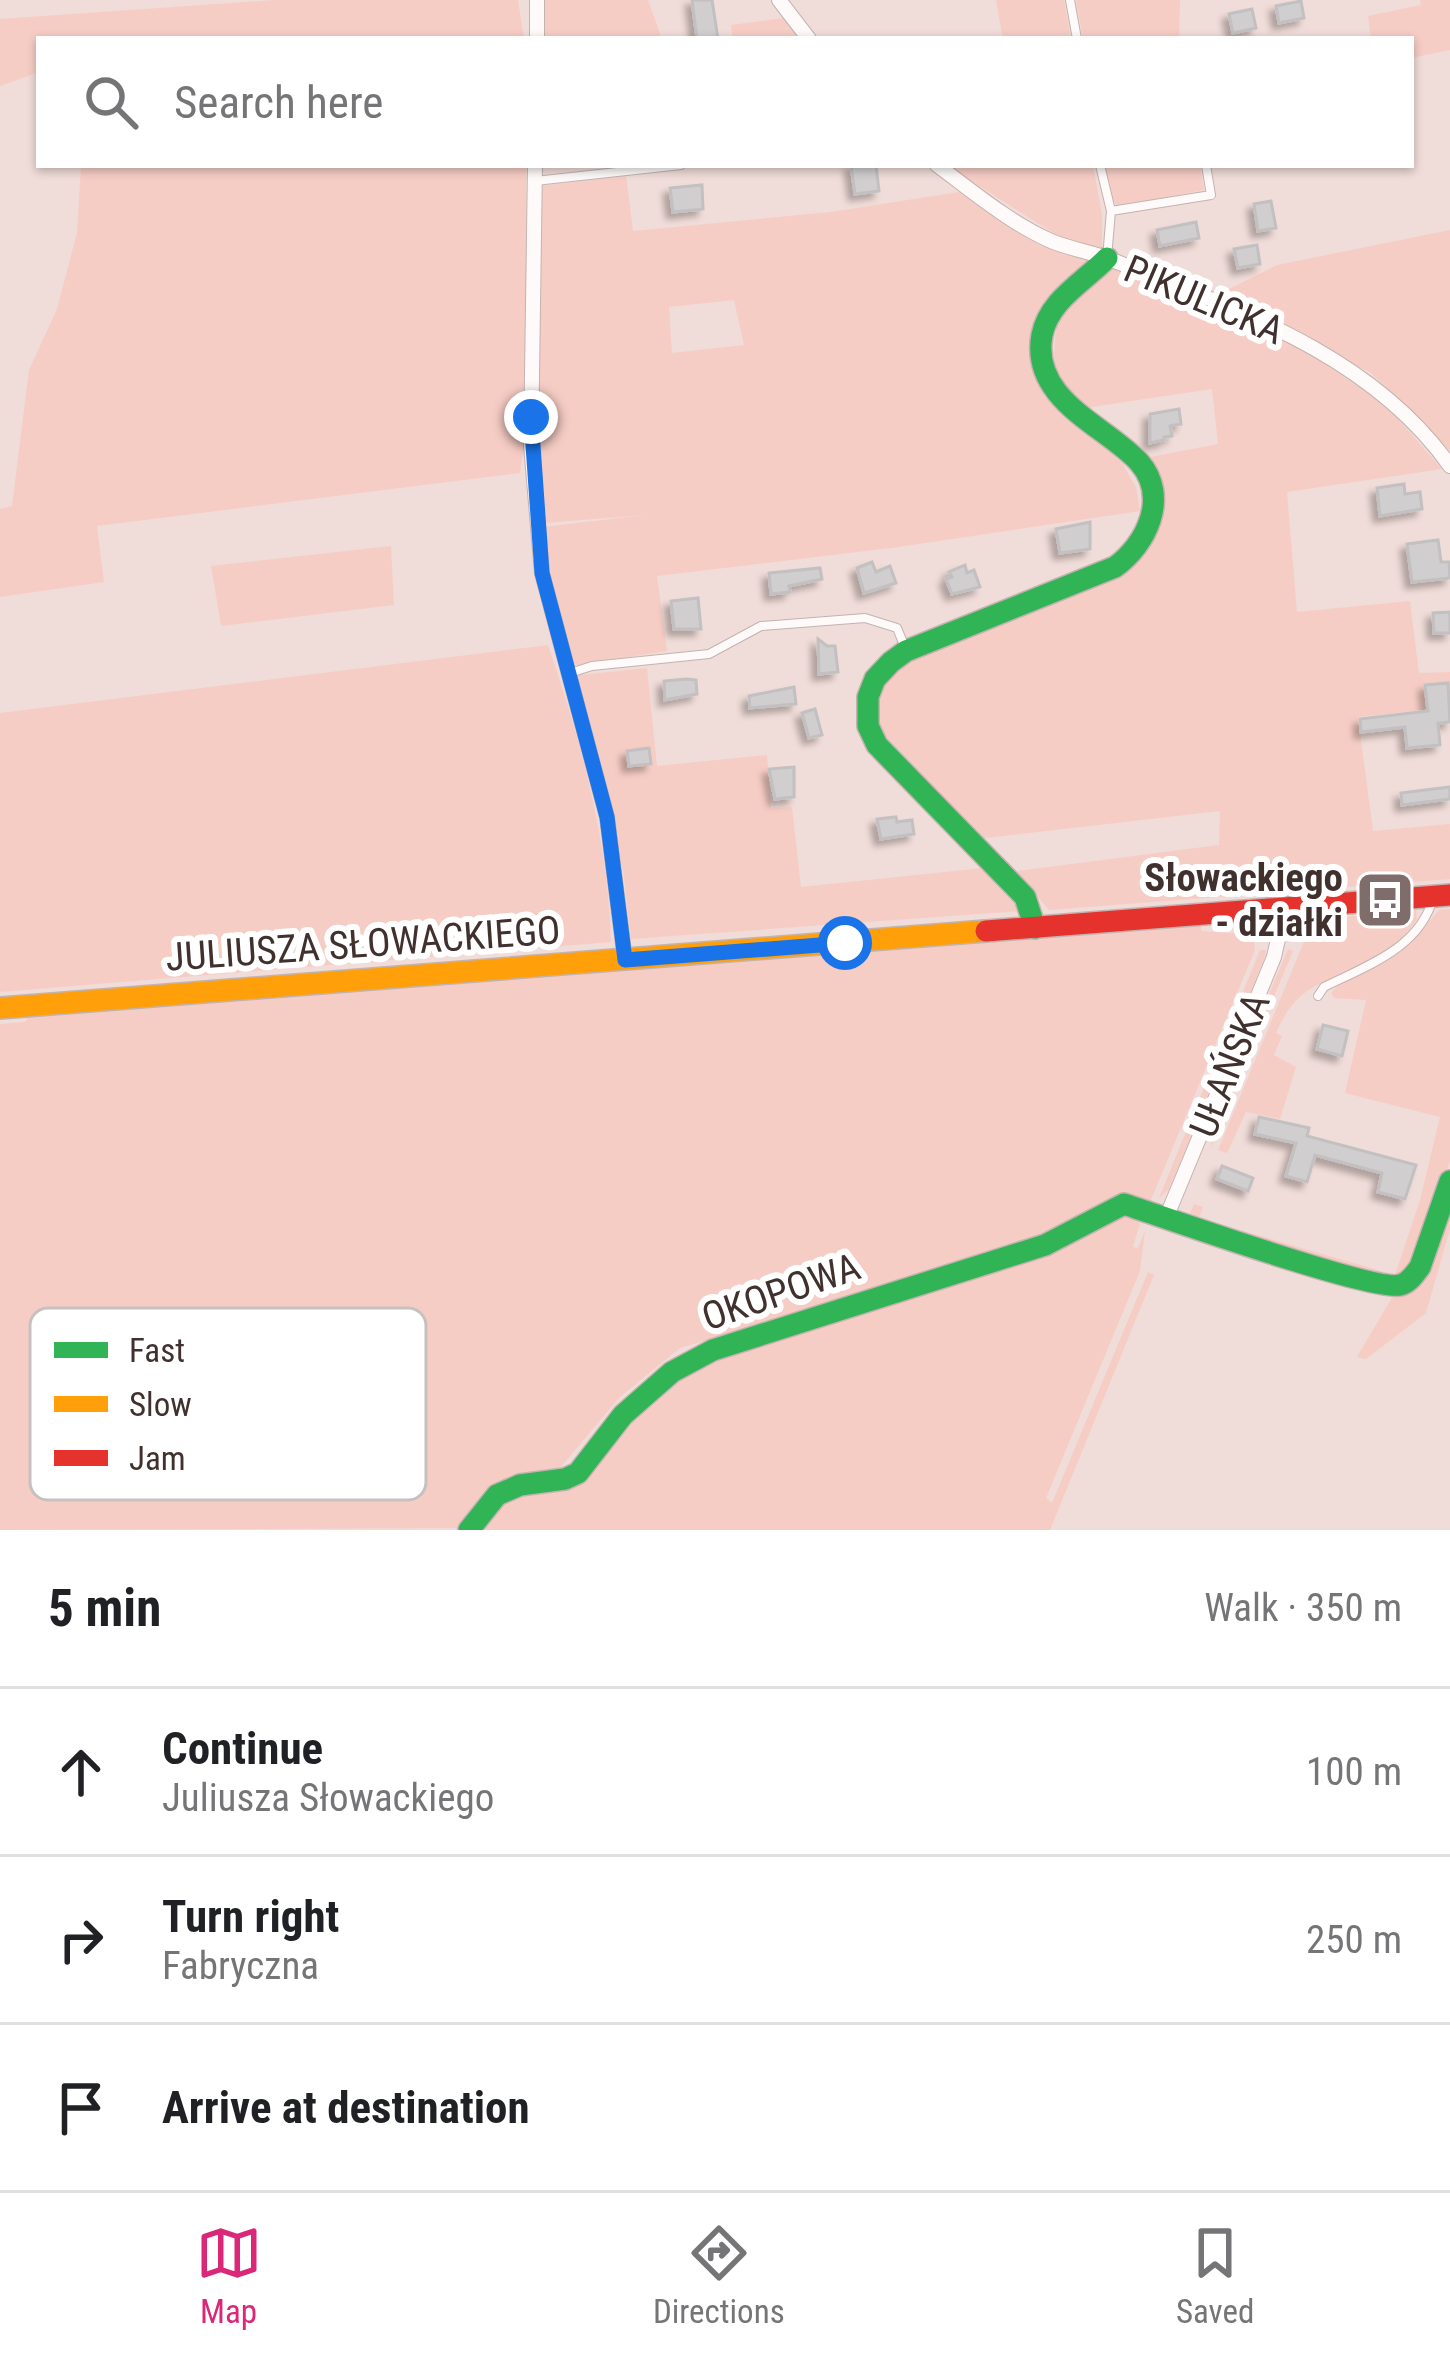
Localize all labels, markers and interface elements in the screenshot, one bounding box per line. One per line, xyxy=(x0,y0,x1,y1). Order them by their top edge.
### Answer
search box xyxy=(36,36,1414,168)
icon: search xyxy=(78,69,144,135)
text: Search here xyxy=(174,76,383,129)
street label: PIKULICKA xyxy=(1117,246,1291,354)
route end xyxy=(504,390,558,444)
place label: Słowackiego - działki xyxy=(1144,855,1343,946)
bus stop icon: Słowackiego - działki xyxy=(1354,869,1416,931)
street label: JULIUSZA SŁOWACKIEGO xyxy=(164,907,562,981)
route start xyxy=(818,916,872,970)
street label: UŁAŃSKA xyxy=(1180,986,1280,1144)
street label: OKOPOWA xyxy=(696,1244,866,1340)
legend xyxy=(30,1308,426,1500)
text: Fast xyxy=(129,1331,185,1370)
text: Slow xyxy=(129,1385,192,1424)
text: Jam xyxy=(129,1439,186,1478)
text: 5 min xyxy=(48,1579,161,1638)
text: Walk · 350 m xyxy=(1204,1585,1402,1631)
text: Continue xyxy=(162,1722,323,1775)
icon: ahead xyxy=(48,1739,114,1805)
text: 100 m xyxy=(1306,1749,1402,1795)
text: Juliusza Słowackiego xyxy=(162,1775,494,1821)
text: Turn right xyxy=(162,1890,339,1943)
icon: right xyxy=(48,1907,114,1973)
text: 250 m xyxy=(1306,1917,1402,1963)
text: Fabryczna xyxy=(162,1943,319,1989)
icon: arrive xyxy=(48,2075,114,2141)
text: Arrive at destination xyxy=(162,2081,530,2134)
tab: Map xyxy=(196,2220,262,2331)
tab: Directions xyxy=(653,2220,785,2331)
tab: Saved xyxy=(1176,2220,1254,2331)

